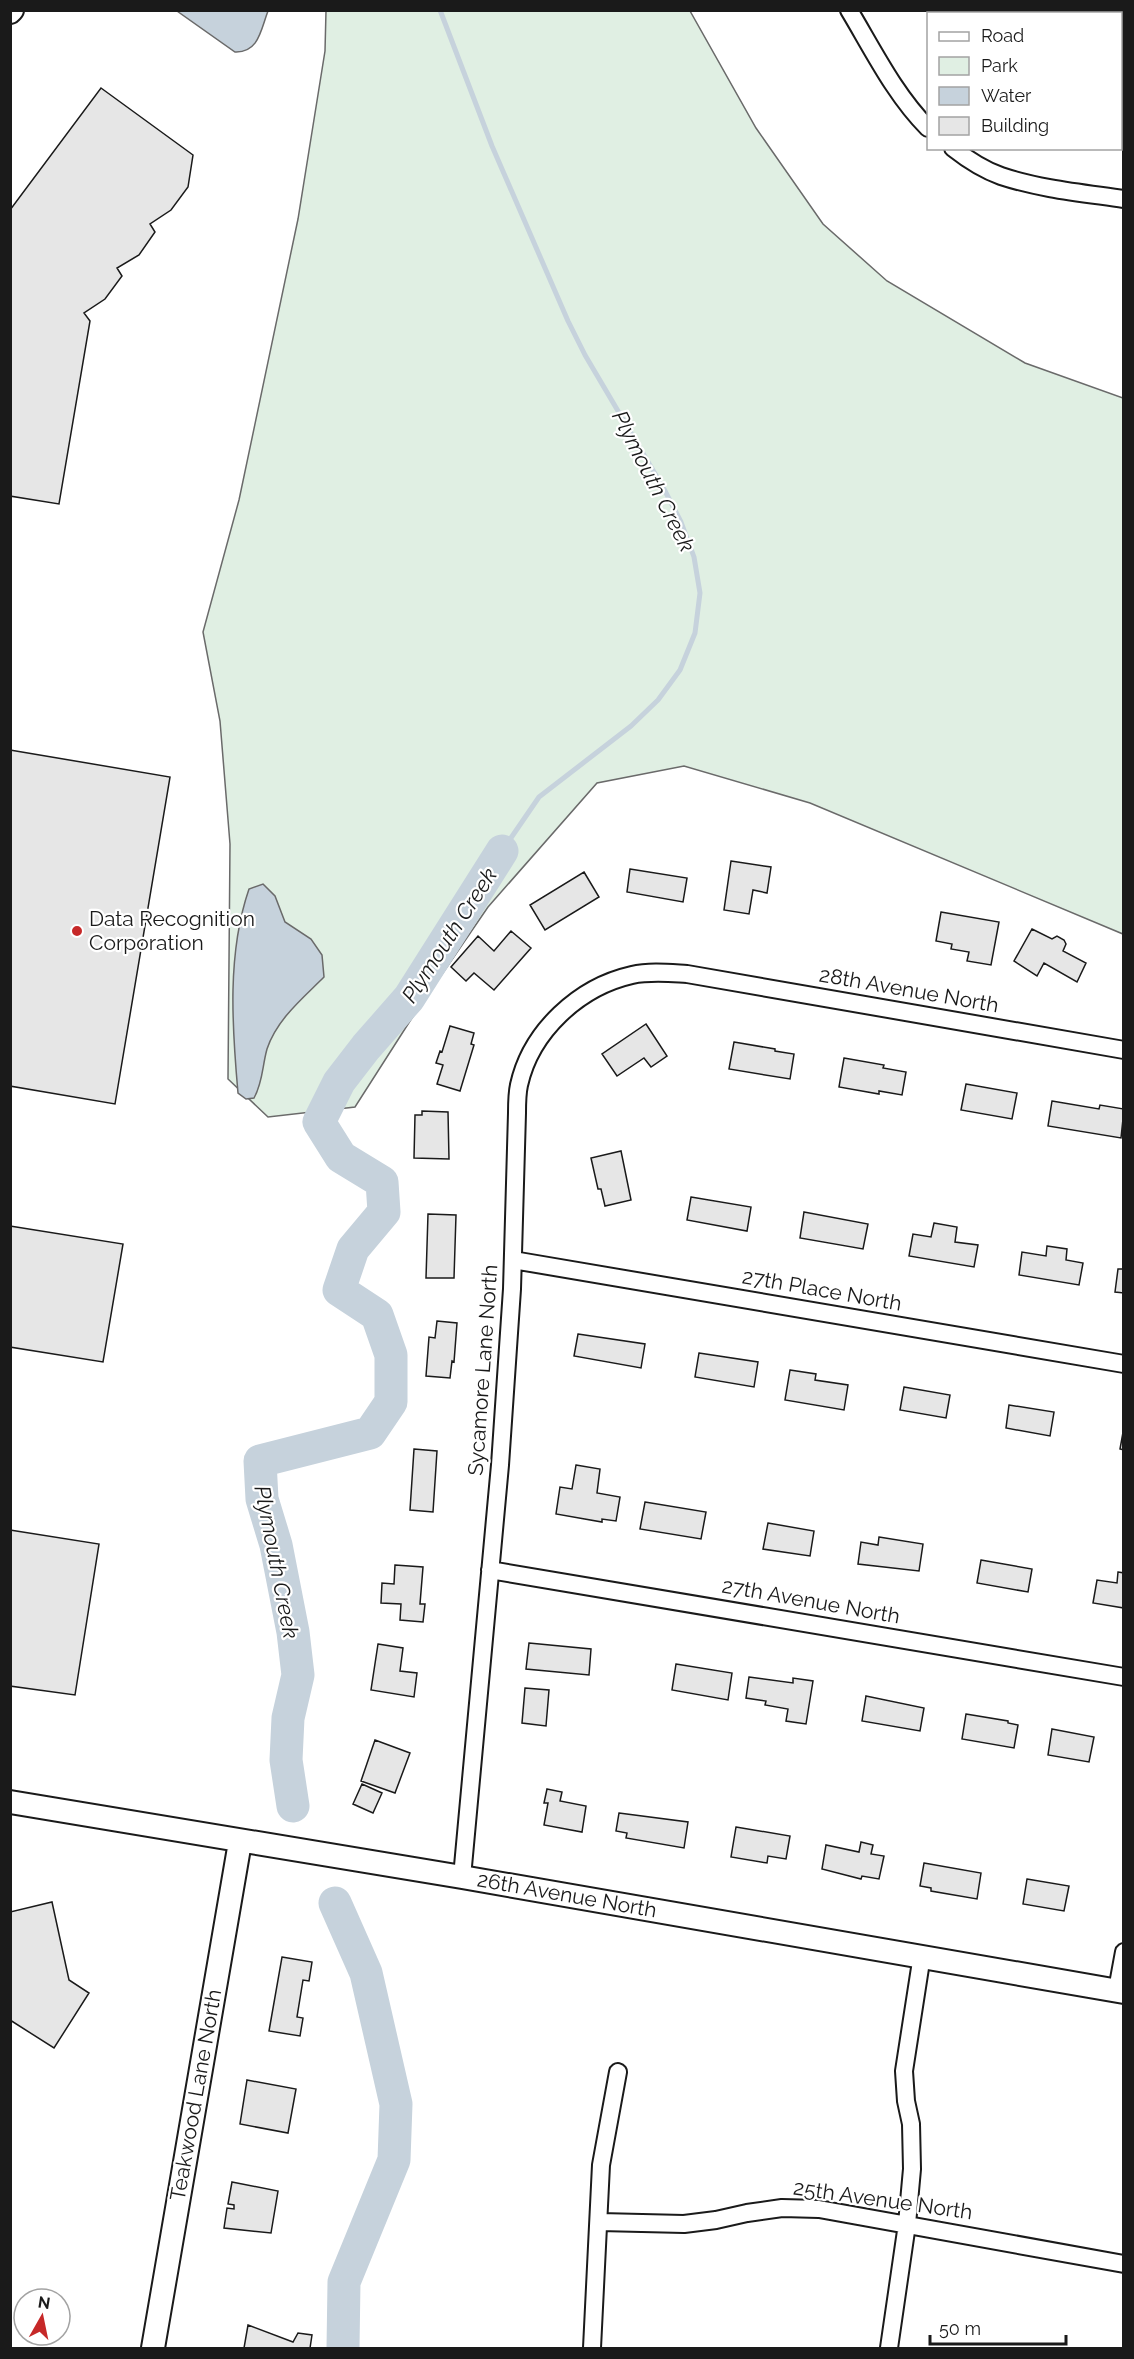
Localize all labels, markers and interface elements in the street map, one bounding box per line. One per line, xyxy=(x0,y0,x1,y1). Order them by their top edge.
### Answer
legend xyxy=(927,12,1122,150)
text: Road xyxy=(981,25,1024,46)
text: Park xyxy=(981,55,1018,76)
text: Water xyxy=(981,85,1032,106)
text: Building xyxy=(981,115,1049,136)
water label: Plymouth Creek xyxy=(607,406,701,556)
water label: Plymouth Creek xyxy=(396,863,502,1007)
place label: Data Recognition Corporation xyxy=(89,906,255,955)
marker: Data Recognition Corporation xyxy=(70,924,84,938)
street label: 28th Avenue North xyxy=(817,961,1001,1018)
street label: 27th Place North xyxy=(740,1263,904,1316)
street label: Sycamore Lane North xyxy=(463,1264,502,1476)
water label: Plymouth Creek xyxy=(249,1483,305,1641)
street label: 27th Avenue North xyxy=(720,1573,902,1628)
street label: 26th Avenue North xyxy=(475,1866,659,1923)
street label: Teakwood Lane North xyxy=(165,1987,226,2203)
street label: 25th Avenue North xyxy=(792,2175,974,2224)
north arrow xyxy=(12,2287,72,2347)
text: N xyxy=(37,2292,52,2313)
scale bar xyxy=(930,2308,1066,2346)
text: 50 m xyxy=(939,2318,981,2339)

